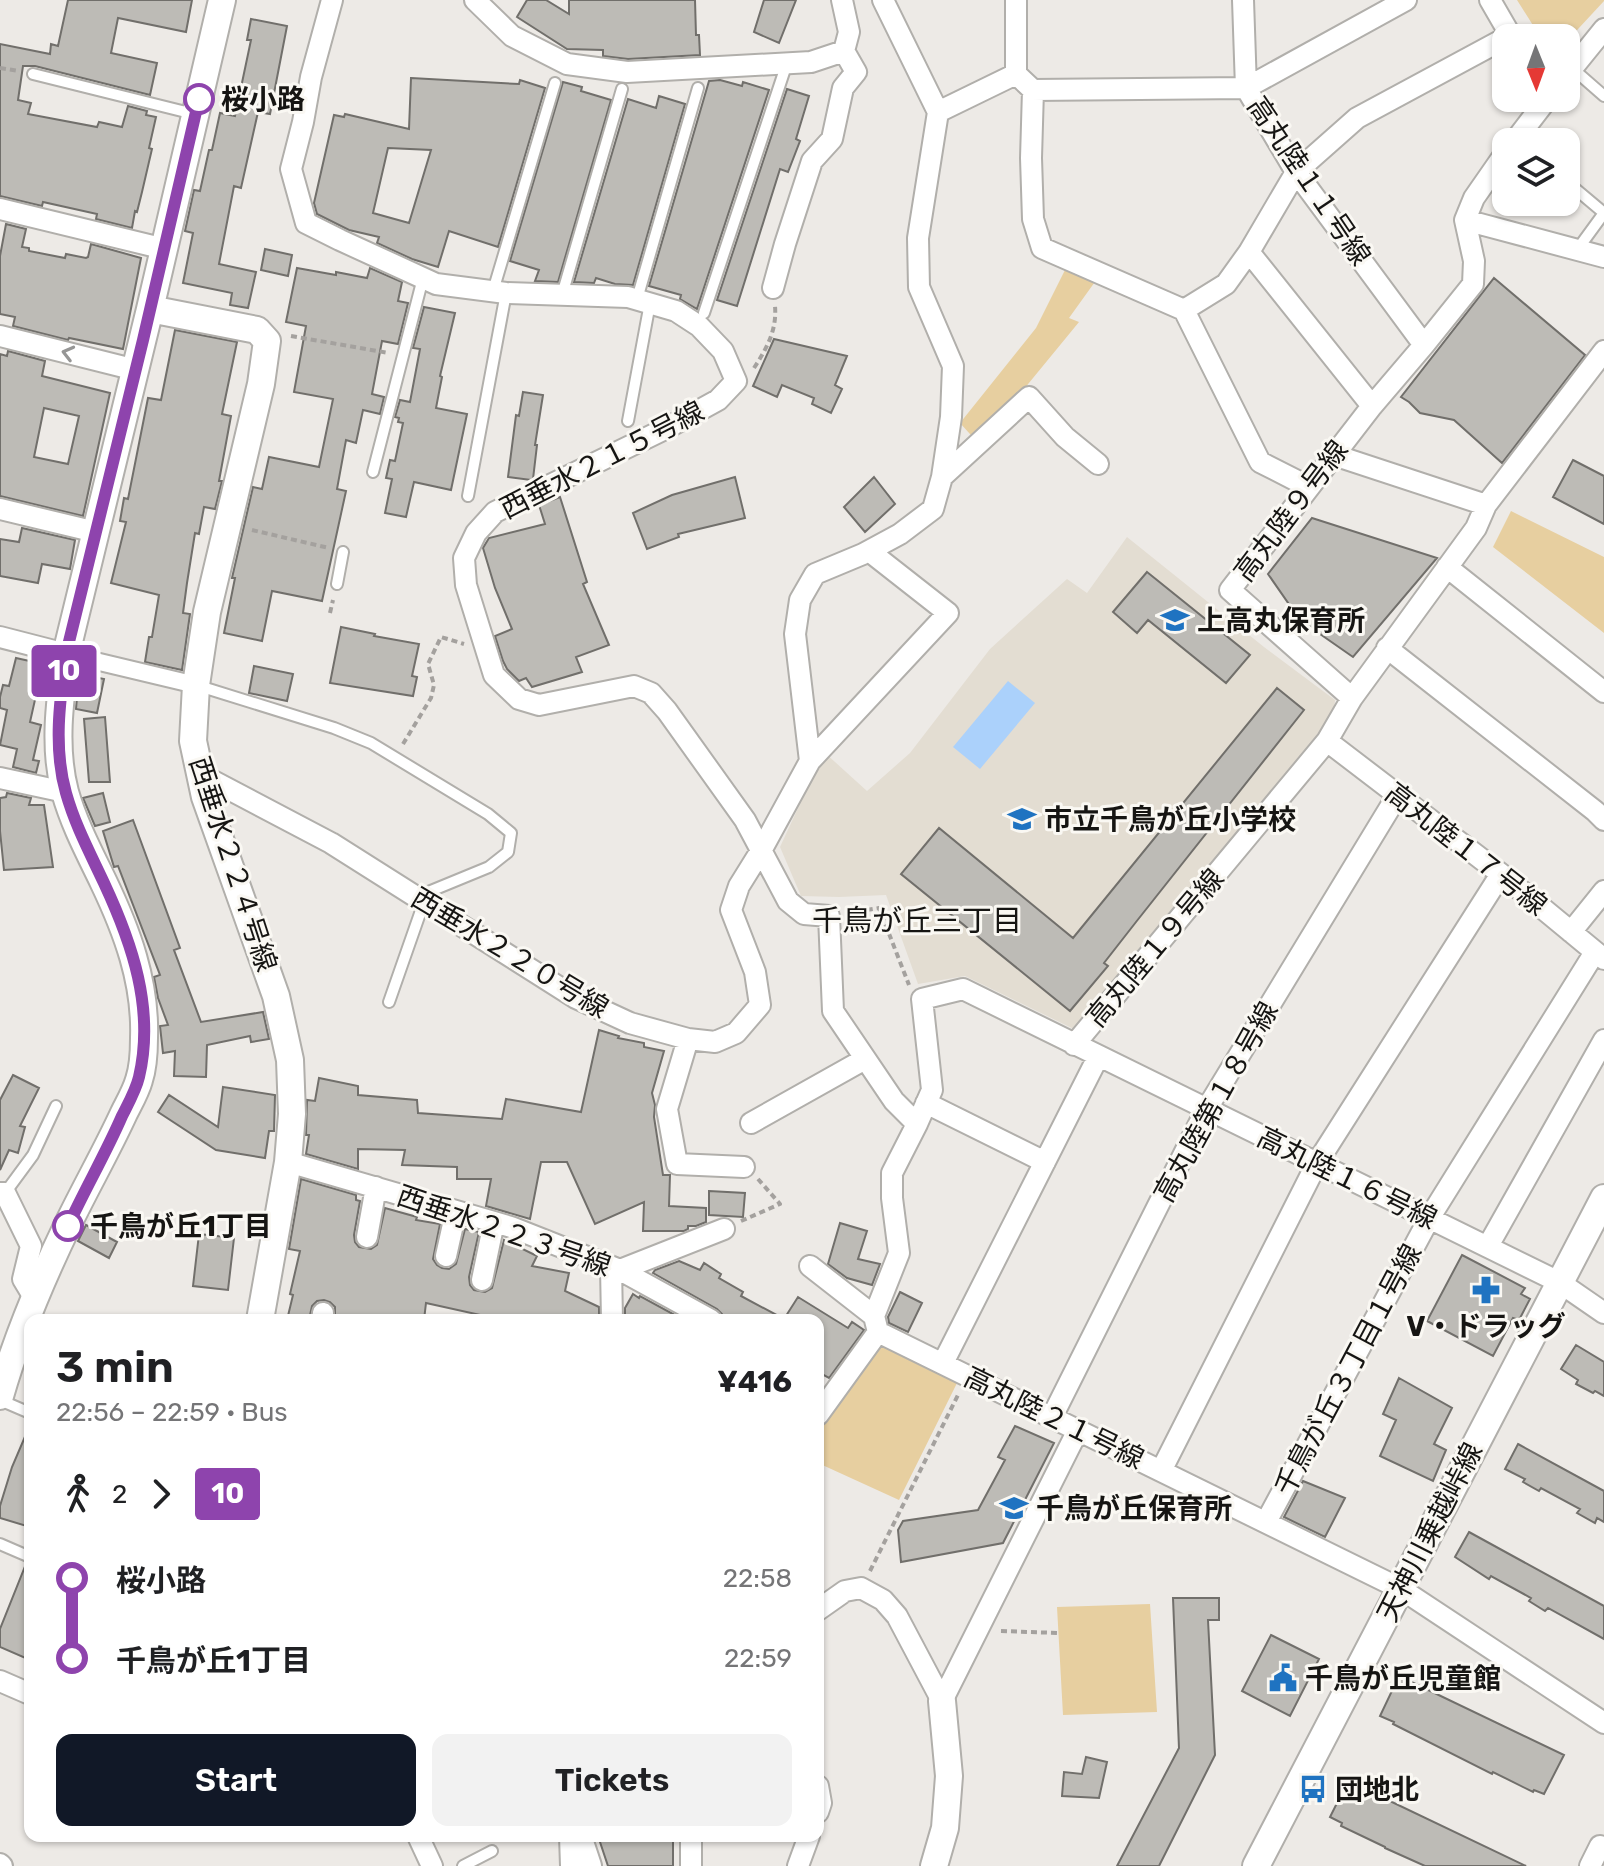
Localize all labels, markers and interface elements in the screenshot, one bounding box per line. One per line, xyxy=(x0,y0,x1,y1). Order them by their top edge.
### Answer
north arrow xyxy=(1492,24,1580,112)
map controls xyxy=(1492,24,1580,216)
place label: 桜小路 xyxy=(221,83,305,116)
marker: 桜小路 xyxy=(184,84,214,114)
street label: 高丸陸１１号線 xyxy=(1241,91,1377,271)
button: layers xyxy=(1492,128,1580,216)
one-way arrow xyxy=(61,345,75,362)
street label: 西垂水２１５号線 xyxy=(495,394,709,526)
street label: 高丸陸９号線 xyxy=(1227,434,1355,588)
place label: 上高丸保育所 xyxy=(1197,604,1365,637)
school or university icon: 上高丸保育所 xyxy=(1160,605,1190,635)
line badge: 10 xyxy=(28,645,100,697)
text: 10 xyxy=(48,654,80,687)
street label: 西垂水２２４号線 xyxy=(183,752,283,976)
street label: 高丸陸１７号線 xyxy=(1379,776,1553,922)
place label: 市立千鳥が丘小学校 xyxy=(1044,803,1296,836)
school or university icon: 市立千鳥が丘小学校 xyxy=(1007,804,1037,834)
street label: 高丸陸１９号線 xyxy=(1079,862,1231,1034)
street label: 西垂水２２０号線 xyxy=(405,881,615,1025)
district label: 千鳥が丘三丁目 xyxy=(812,903,1022,939)
street label: 高丸陸第１８号線 xyxy=(1147,996,1285,1208)
street label: 高丸陸１６号線 xyxy=(1252,1120,1442,1236)
street label: 西垂水２２３号線 xyxy=(393,1179,615,1283)
place label: 千鳥が丘1丁目 xyxy=(90,1210,272,1243)
marker: 千鳥が丘1丁目 xyxy=(53,1211,83,1241)
street label: 千鳥が丘３丁目１号線 xyxy=(1268,1239,1428,1501)
pharmacy icon: V・ドラッグ xyxy=(1471,1275,1501,1305)
place label: V・ドラッグ xyxy=(1406,1310,1566,1343)
text: 3 min xyxy=(56,1341,174,1393)
street label: 高丸陸２１号線 xyxy=(959,1360,1149,1476)
text: ¥416 xyxy=(717,1364,792,1400)
text: 22:56 – 22:59 · Bus xyxy=(56,1397,288,1428)
street label: 天神川乗越峠線 xyxy=(1371,1437,1489,1627)
icon: walk xyxy=(56,1472,100,1516)
icon: forward xyxy=(139,1472,183,1516)
text: 10 xyxy=(211,1477,244,1510)
text: 2 xyxy=(112,1479,127,1510)
place label: 千鳥が丘保育所 xyxy=(1036,1492,1232,1525)
school or university icon: 千鳥が丘保育所 xyxy=(999,1493,1029,1523)
text: 桜小路 xyxy=(116,1563,206,1599)
text: 22:58 xyxy=(723,1563,792,1594)
text: 千鳥が丘1丁目 xyxy=(116,1643,311,1679)
text: 22:59 xyxy=(724,1643,792,1674)
place label: 千鳥が丘児童館 xyxy=(1305,1662,1501,1695)
public building icon: 千鳥が丘児童館 xyxy=(1268,1663,1298,1693)
button: Start xyxy=(56,1734,416,1826)
button: Tickets xyxy=(432,1734,792,1826)
place label: 団地北 xyxy=(1335,1773,1419,1806)
bus stop icon: 団地北 xyxy=(1298,1774,1328,1804)

